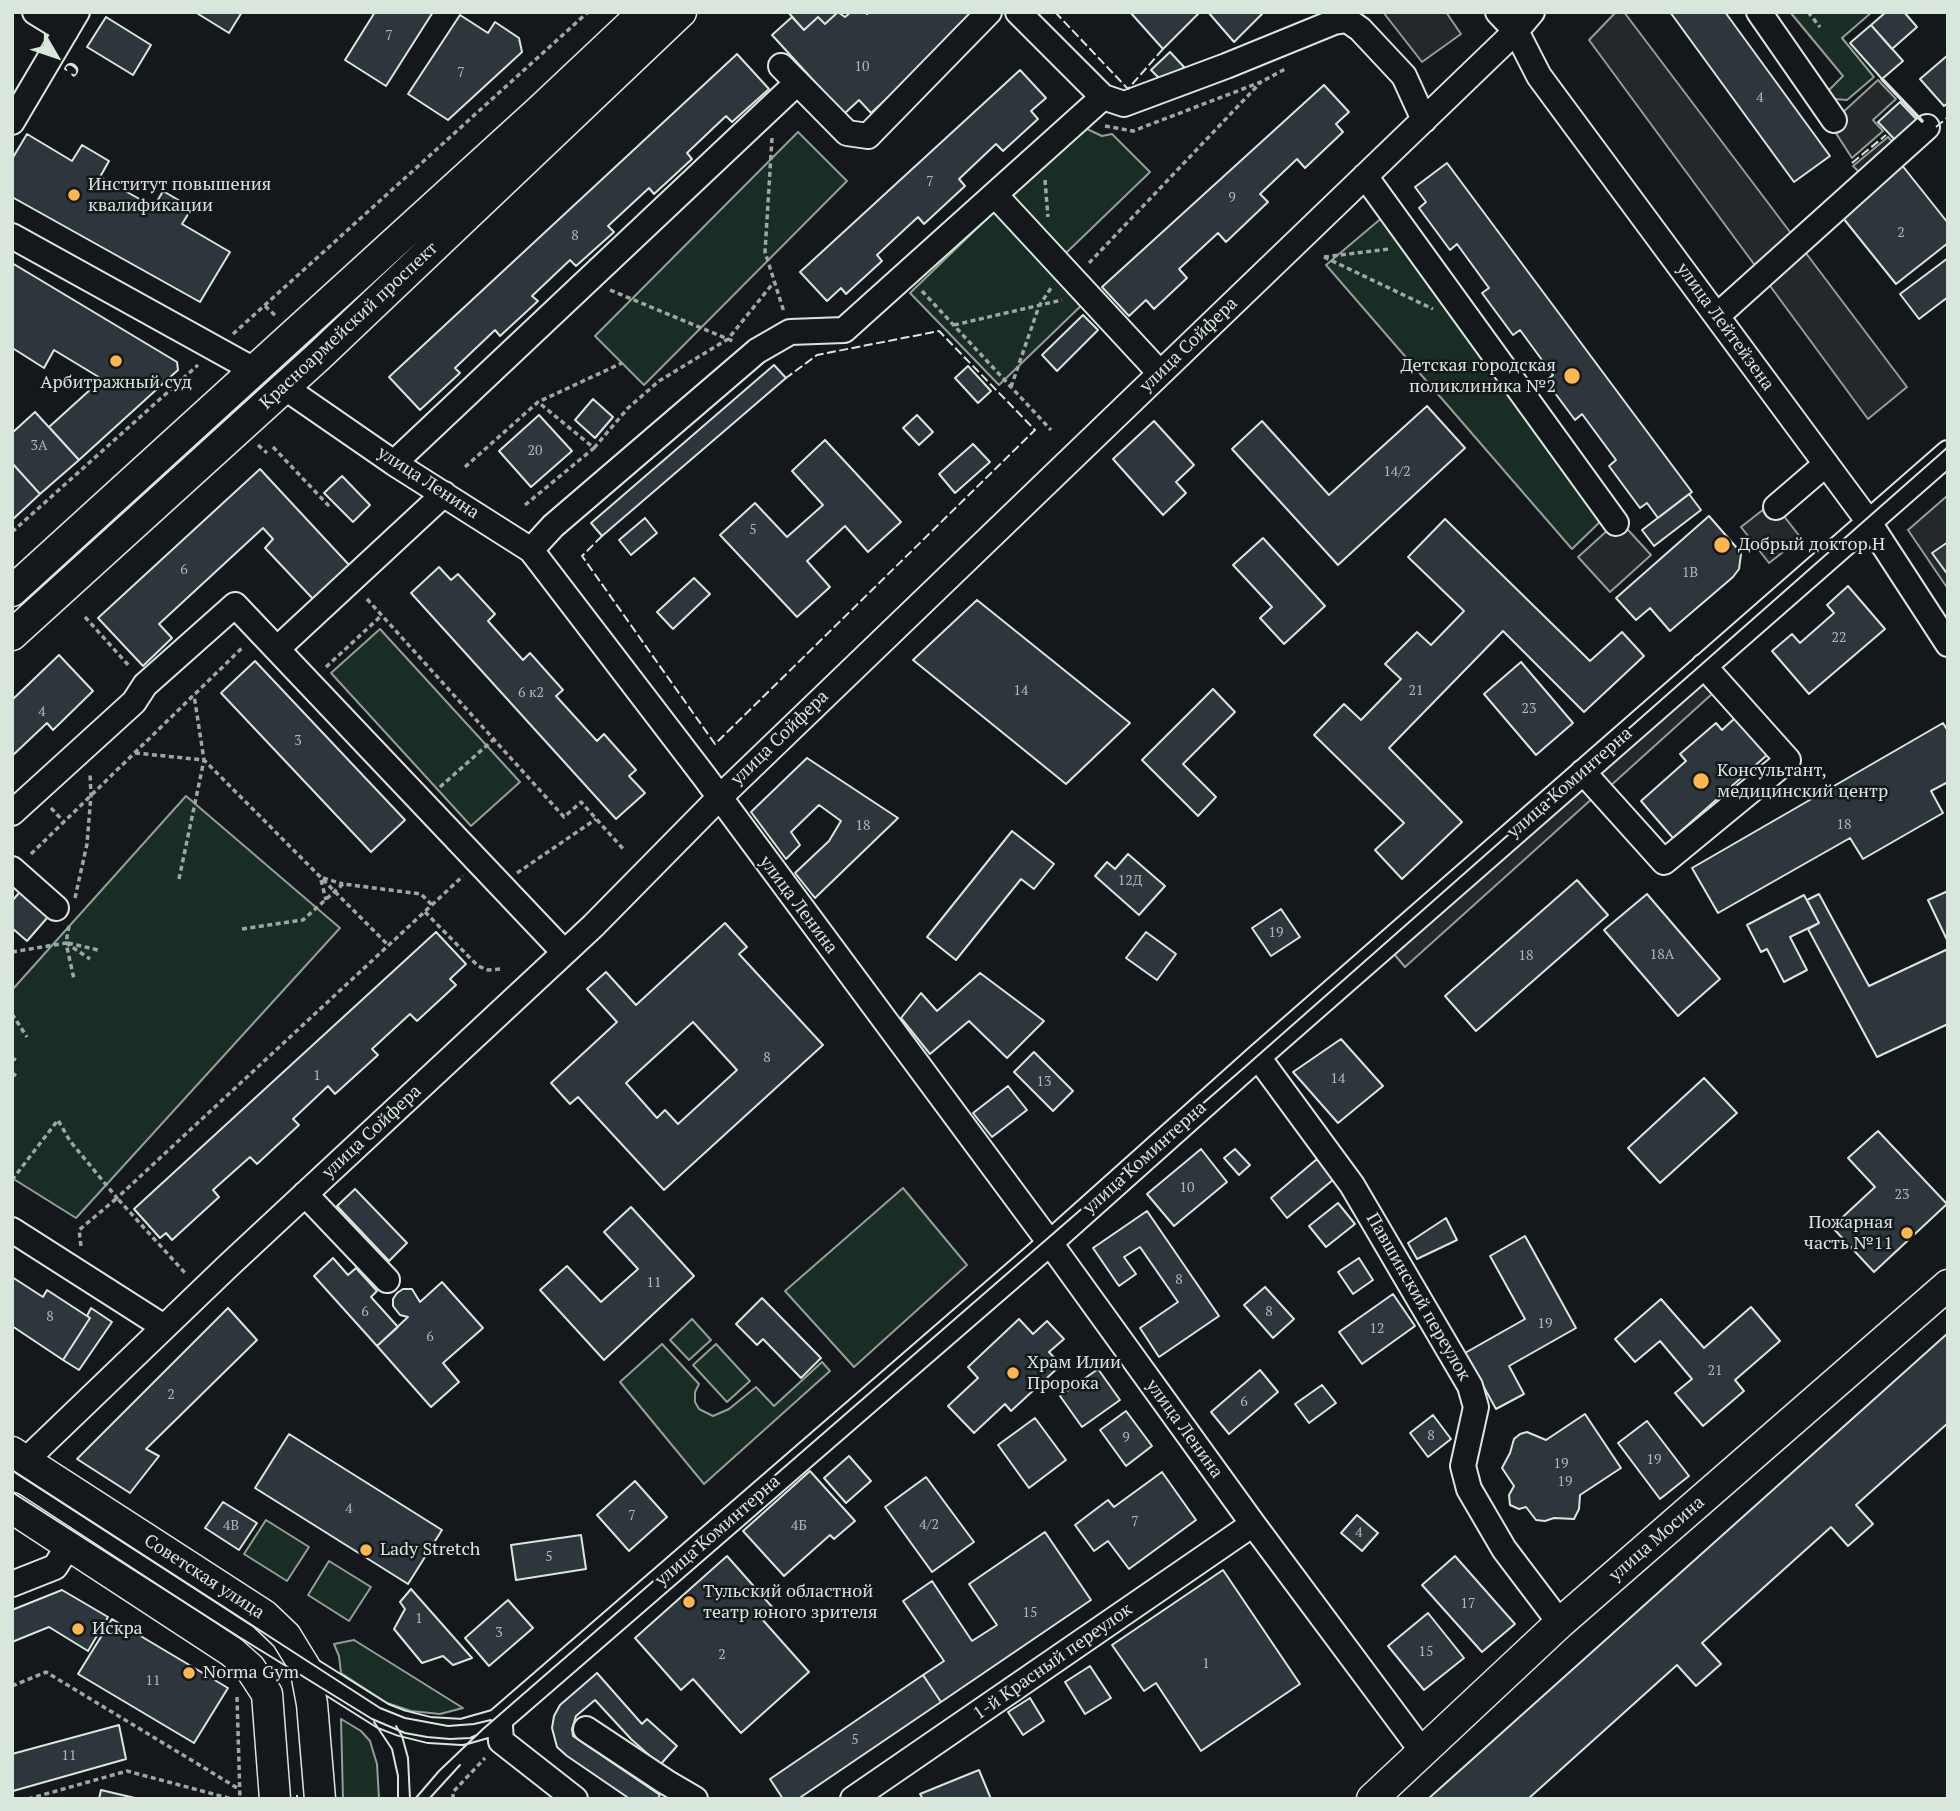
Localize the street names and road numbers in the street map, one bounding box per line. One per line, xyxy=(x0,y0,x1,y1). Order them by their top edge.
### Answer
street label: Красноармейский проспект xyxy=(256,238,442,414)
street label: улица Лейтейзена xyxy=(1671,259,1779,395)
street label: улица Сойфера xyxy=(1136,293,1242,397)
street label: улица Ленина xyxy=(373,442,483,524)
street label: улица Сойфера xyxy=(727,686,833,790)
street label: улица Коминтерна xyxy=(1503,723,1637,843)
street label: улица Ленина xyxy=(754,852,842,958)
street label: улица Сойфера xyxy=(318,1081,426,1183)
street label: улица Коминтерна xyxy=(1079,1097,1211,1219)
street label: Павшинский переулок xyxy=(1361,1209,1475,1385)
street label: улица Ленина xyxy=(1141,1375,1227,1483)
street label: улица Коминтерна xyxy=(651,1471,785,1591)
street label: улица Мосина xyxy=(1605,1492,1709,1586)
street label: Советская улица xyxy=(140,1530,268,1624)
street label: 1-й Красный переулок xyxy=(969,1599,1137,1725)

